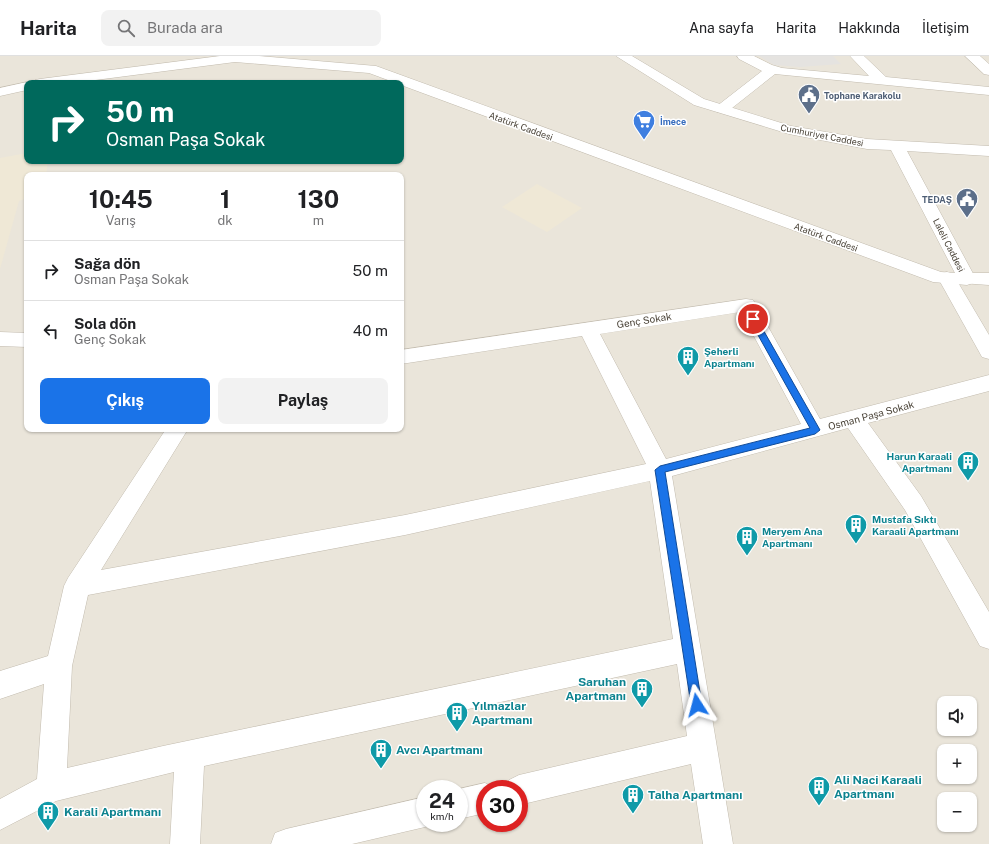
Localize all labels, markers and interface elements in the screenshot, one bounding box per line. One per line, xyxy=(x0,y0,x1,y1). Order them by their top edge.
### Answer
search box xyxy=(101,10,381,46)
text: Harita xyxy=(20,17,77,39)
icon: search xyxy=(115,17,137,39)
text: Burada ara xyxy=(147,19,223,36)
text: Ana sayfa xyxy=(689,20,754,36)
text: Harita xyxy=(776,20,816,36)
text: Hakkında xyxy=(838,20,900,36)
text: İletişim xyxy=(922,20,969,36)
public building icon: Tophane Karakolu xyxy=(796,82,822,115)
place label: Tophane Karakolu xyxy=(824,90,901,101)
text: 50 m xyxy=(106,95,174,128)
icon: right xyxy=(40,96,92,148)
supermarket icon: İmece xyxy=(631,108,657,141)
street label: Atatürk Caddesi xyxy=(487,109,555,143)
place label: İmece xyxy=(660,116,686,127)
street label: Cumhuriyet Caddesi xyxy=(780,122,864,148)
text: Osman Paşa Sokak xyxy=(106,129,265,150)
text: 10:45 xyxy=(89,185,153,213)
text: 1 xyxy=(220,185,230,213)
text: 130 xyxy=(297,185,339,213)
public building icon: TEDAŞ xyxy=(954,186,980,219)
place label: TEDAŞ xyxy=(922,194,952,205)
text: Varış xyxy=(106,213,136,228)
text: dk xyxy=(217,213,233,228)
text: m xyxy=(313,213,324,228)
street label: Laleli Caddesi xyxy=(931,217,967,273)
street label: Atatürk Caddesi xyxy=(792,220,860,254)
text: Sağa dön xyxy=(74,255,140,272)
icon: right xyxy=(40,260,62,282)
text: 50 m xyxy=(353,262,388,279)
text: Osman Paşa Sokak xyxy=(74,272,189,287)
pin xyxy=(736,302,770,336)
icon: arrive xyxy=(742,308,764,330)
street label: Genç Sokak xyxy=(616,310,673,330)
text: Sola dön xyxy=(74,315,136,332)
icon: left xyxy=(40,320,62,342)
text: 40 m xyxy=(353,322,388,339)
text: Genç Sokak xyxy=(74,332,146,347)
building icon: Şeherli Apartmanı xyxy=(675,344,701,377)
place label: Şeherli Apartmanı xyxy=(704,345,755,369)
button: Çıkış xyxy=(40,378,210,424)
button: Paylaş xyxy=(218,378,388,424)
street label: Osman Paşa Sokak xyxy=(827,398,916,432)
building icon: Harun Karaali Apartmanı xyxy=(955,449,981,482)
place label: Harun Karaali Apartmanı xyxy=(886,450,952,474)
building icon: Mustafa Sıktı Karaali Apartmanı xyxy=(843,512,869,545)
place label: Mustafa Sıktı Karaali Apartmanı xyxy=(872,513,959,537)
building icon: Meryem Ana Apartmanı xyxy=(734,524,760,557)
place label: Meryem Ana Apartmanı xyxy=(762,525,823,549)
place label: Saruhan Apartmanı xyxy=(566,675,626,703)
building icon: Saruhan Apartmanı xyxy=(629,676,655,709)
position arrow xyxy=(676,684,718,726)
map controls xyxy=(937,696,977,832)
button: sound xyxy=(937,696,977,736)
place label: Yılmazlar Apartmanı xyxy=(472,699,532,727)
building icon: Yılmazlar Apartmanı xyxy=(444,700,470,733)
building icon: Avcı Apartmanı xyxy=(368,737,394,770)
place label: Avcı Apartmanı xyxy=(396,743,483,757)
button: + xyxy=(937,744,977,784)
place label: Ali Naci Karaali Apartmanı xyxy=(834,773,922,801)
building icon: Ali Naci Karaali Apartmanı xyxy=(806,774,832,807)
speed limit sign: 30 xyxy=(476,780,528,832)
building icon: Talha Apartmanı xyxy=(620,782,646,815)
place label: Talha Apartmanı xyxy=(648,788,742,802)
text: 24 xyxy=(429,789,455,813)
button: − xyxy=(937,792,977,832)
building icon: Karali Apartmanı xyxy=(35,799,61,832)
place label: Karali Apartmanı xyxy=(64,805,161,819)
text: km/h xyxy=(430,810,454,822)

